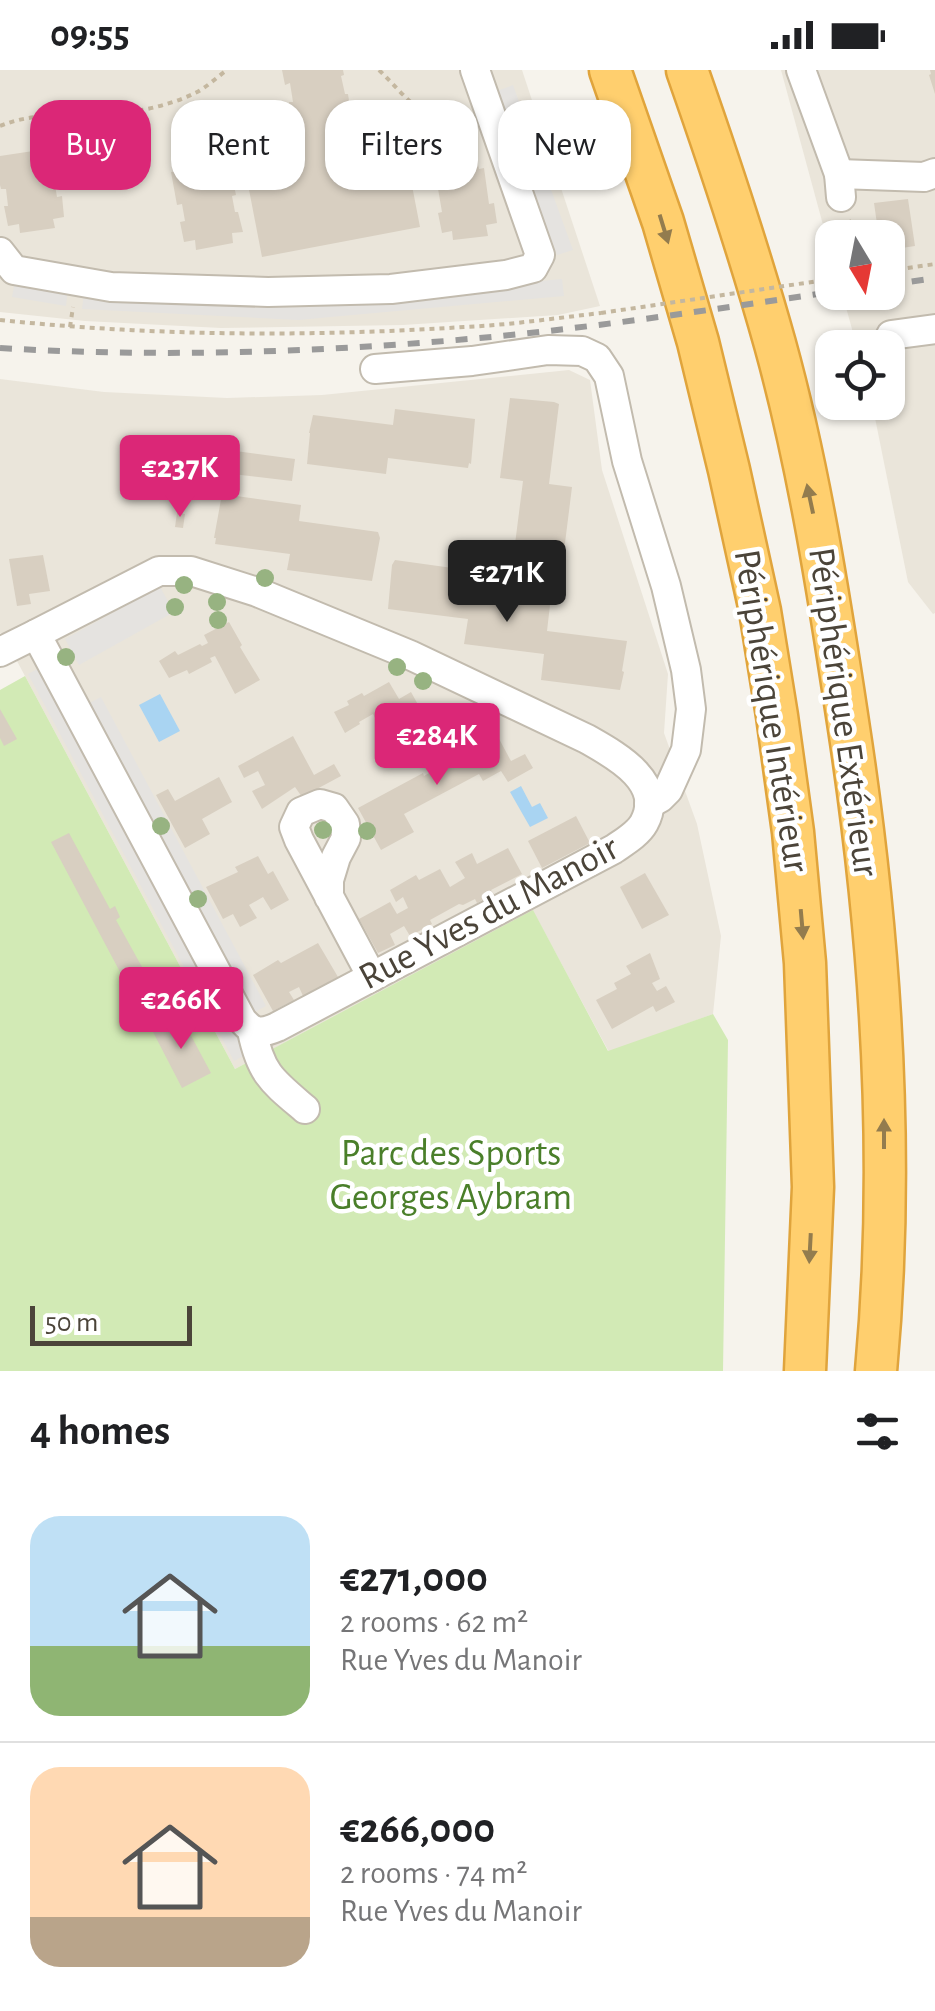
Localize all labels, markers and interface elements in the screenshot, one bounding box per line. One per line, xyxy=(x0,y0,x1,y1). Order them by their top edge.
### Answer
text: 09:55 xyxy=(50,16,130,54)
chip: Buy xyxy=(30,100,151,190)
chip: Rent xyxy=(171,100,305,190)
chip: Filters xyxy=(325,100,478,190)
chip: New xyxy=(498,100,631,190)
one-way arrow xyxy=(657,214,672,244)
north arrow xyxy=(815,220,905,310)
map controls xyxy=(815,220,905,420)
button: locate xyxy=(815,330,905,420)
pin: €237K xyxy=(110,435,250,520)
text: €237K xyxy=(142,451,218,483)
one-way arrow xyxy=(802,483,817,514)
pin: €271K xyxy=(437,540,577,625)
street label: Périphérique Extérieur xyxy=(801,545,885,880)
street label: Périphérique Intérieur xyxy=(727,547,815,876)
text: €271K xyxy=(470,556,544,588)
pin: €284K xyxy=(367,703,507,788)
text: €284K xyxy=(397,719,477,751)
street label: Rue Yves du Manoir xyxy=(353,828,625,997)
one-way arrow xyxy=(794,908,810,940)
pin: €266K xyxy=(111,967,251,1052)
text: €266K xyxy=(141,983,221,1015)
one-way arrow xyxy=(876,1117,892,1149)
park label: Parc des Sports Georges Aybram xyxy=(330,1135,572,1217)
one-way arrow xyxy=(802,1233,818,1265)
scale bar xyxy=(30,1301,192,1346)
text: 50 m xyxy=(45,1309,99,1337)
icon: filters xyxy=(850,1404,905,1459)
text: 4 homes xyxy=(30,1410,170,1452)
icon: home xyxy=(110,1556,230,1676)
text: €271,000 xyxy=(340,1557,488,1599)
text: 2 rooms · 62 m² xyxy=(340,1606,528,1638)
text: Rue Yves du Manoir xyxy=(340,1644,582,1676)
icon: home xyxy=(110,1807,230,1927)
text: €266,000 xyxy=(340,1808,495,1850)
text: 2 rooms · 74 m² xyxy=(340,1857,527,1889)
text: Rue Yves du Manoir xyxy=(340,1895,582,1927)

